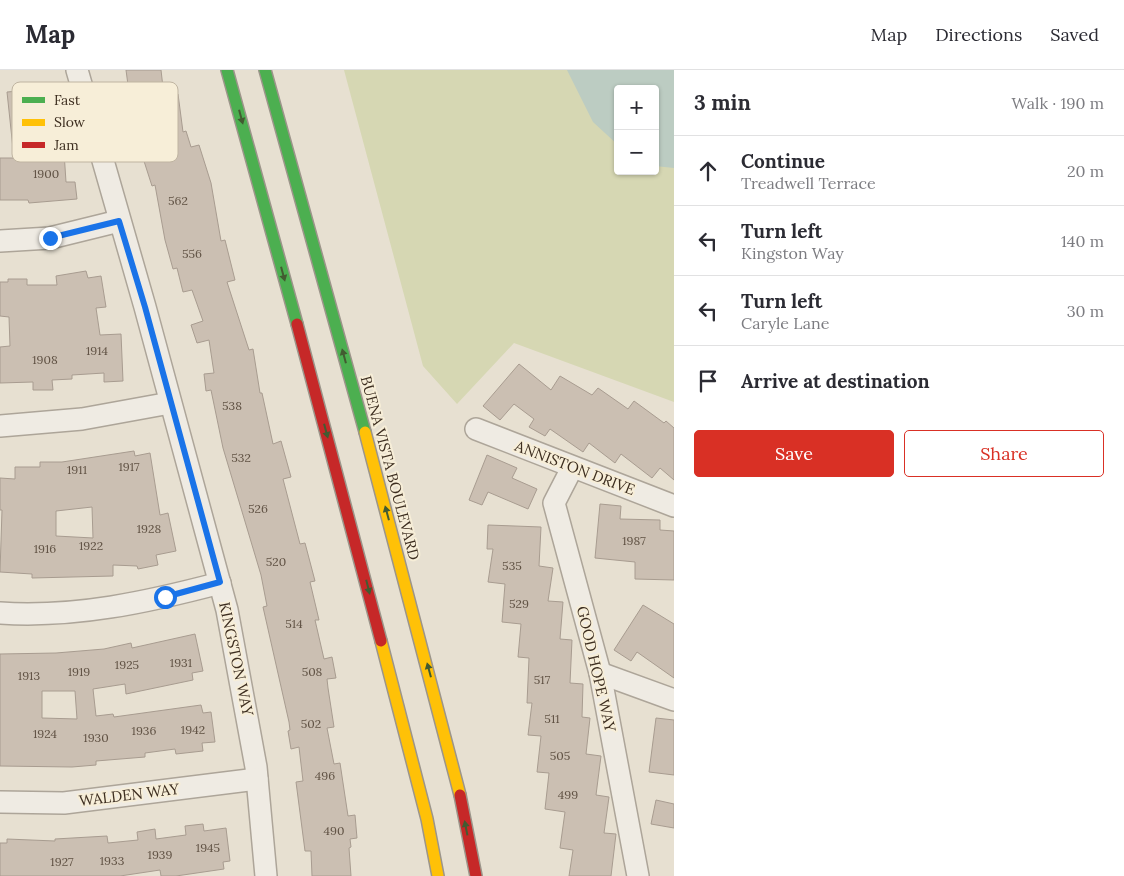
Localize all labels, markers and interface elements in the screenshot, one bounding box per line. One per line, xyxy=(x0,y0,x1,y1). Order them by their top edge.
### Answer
text: Map xyxy=(25,19,75,50)
text: Map xyxy=(871,23,907,46)
text: Directions xyxy=(935,23,1022,46)
text: Saved xyxy=(1050,23,1099,46)
legend xyxy=(12,82,178,162)
map controls xyxy=(614,85,659,175)
button: + xyxy=(614,85,659,130)
text: 3 min xyxy=(694,89,751,116)
text: Fast xyxy=(54,91,81,109)
text: Walk · 190 m xyxy=(1012,93,1104,113)
one-way arrow xyxy=(237,110,245,125)
text: Slow xyxy=(54,113,86,131)
button: − xyxy=(614,130,659,175)
text: Jam xyxy=(53,136,79,154)
text: Continue xyxy=(741,149,825,173)
icon: ahead xyxy=(694,157,722,185)
text: 20 m xyxy=(1067,161,1104,181)
house number: 1900 xyxy=(33,166,59,181)
text: Treadwell Terrace xyxy=(741,173,876,193)
house number: 562 xyxy=(168,193,188,208)
text: Turn left xyxy=(741,219,822,243)
route end xyxy=(39,227,62,250)
icon: left xyxy=(694,227,722,255)
text: 140 m xyxy=(1061,231,1104,251)
text: Kingston Way xyxy=(741,243,844,263)
house number: 556 xyxy=(182,246,202,261)
one-way arrow xyxy=(280,266,288,281)
text: Turn left xyxy=(741,289,822,313)
icon: left xyxy=(694,297,722,325)
text: 30 m xyxy=(1067,301,1104,321)
text: Caryle Lane xyxy=(741,313,829,333)
house number: 1914 xyxy=(86,343,109,358)
one-way arrow xyxy=(340,349,348,364)
house number: 1908 xyxy=(32,352,58,367)
icon: arrive xyxy=(694,367,722,395)
text: Arrive at destination xyxy=(741,369,930,393)
street label: BUENA VISTA BOULEVARD xyxy=(357,374,424,562)
house number: 538 xyxy=(222,398,242,413)
one-way arrow xyxy=(322,423,330,438)
button: Save xyxy=(694,430,894,477)
button: Share xyxy=(904,430,1104,477)
street label: ANNISTON DRIVE xyxy=(511,436,638,499)
house number: 532 xyxy=(231,450,251,465)
house number: 1917 xyxy=(118,459,140,474)
house number: 1911 xyxy=(67,462,87,477)
house number: 526 xyxy=(248,501,268,516)
one-way arrow xyxy=(383,505,391,520)
house number: 1928 xyxy=(137,521,161,536)
house number: 1987 xyxy=(622,533,646,548)
house number: 1922 xyxy=(79,538,103,553)
house number: 1916 xyxy=(34,541,56,556)
house number: 520 xyxy=(266,554,286,569)
house number: 535 xyxy=(502,558,522,573)
one-way arrow xyxy=(364,580,372,595)
route start xyxy=(154,586,177,609)
house number: 529 xyxy=(509,596,529,611)
street label: KINGSTON WAY xyxy=(215,600,258,718)
street label: GOOD HOPE WAY xyxy=(573,604,620,734)
house number: 514 xyxy=(285,616,303,631)
house number: 1931 xyxy=(170,655,192,670)
house number: 1925 xyxy=(115,657,139,672)
one-way arrow xyxy=(425,663,433,678)
house number: 1919 xyxy=(68,664,90,679)
house number: 508 xyxy=(302,664,323,679)
house number: 1913 xyxy=(18,668,40,683)
house number: 517 xyxy=(534,672,551,687)
house number: 511 xyxy=(544,711,560,726)
house number: 502 xyxy=(301,716,321,731)
house number: 1942 xyxy=(181,722,205,737)
house number: 1936 xyxy=(132,723,157,738)
house number: 1924 xyxy=(33,726,57,741)
house number: 1930 xyxy=(83,730,109,745)
house number: 505 xyxy=(550,748,570,763)
house number: 496 xyxy=(315,768,335,783)
street label: WALDEN WAY xyxy=(78,779,181,810)
house number: 499 xyxy=(558,787,578,802)
one-way arrow xyxy=(462,820,470,836)
house number: 490 xyxy=(324,823,344,838)
house number: 1945 xyxy=(196,840,220,855)
house number: 1939 xyxy=(148,847,173,862)
house number: 1933 xyxy=(100,853,125,868)
house number: 1927 xyxy=(50,854,74,869)

